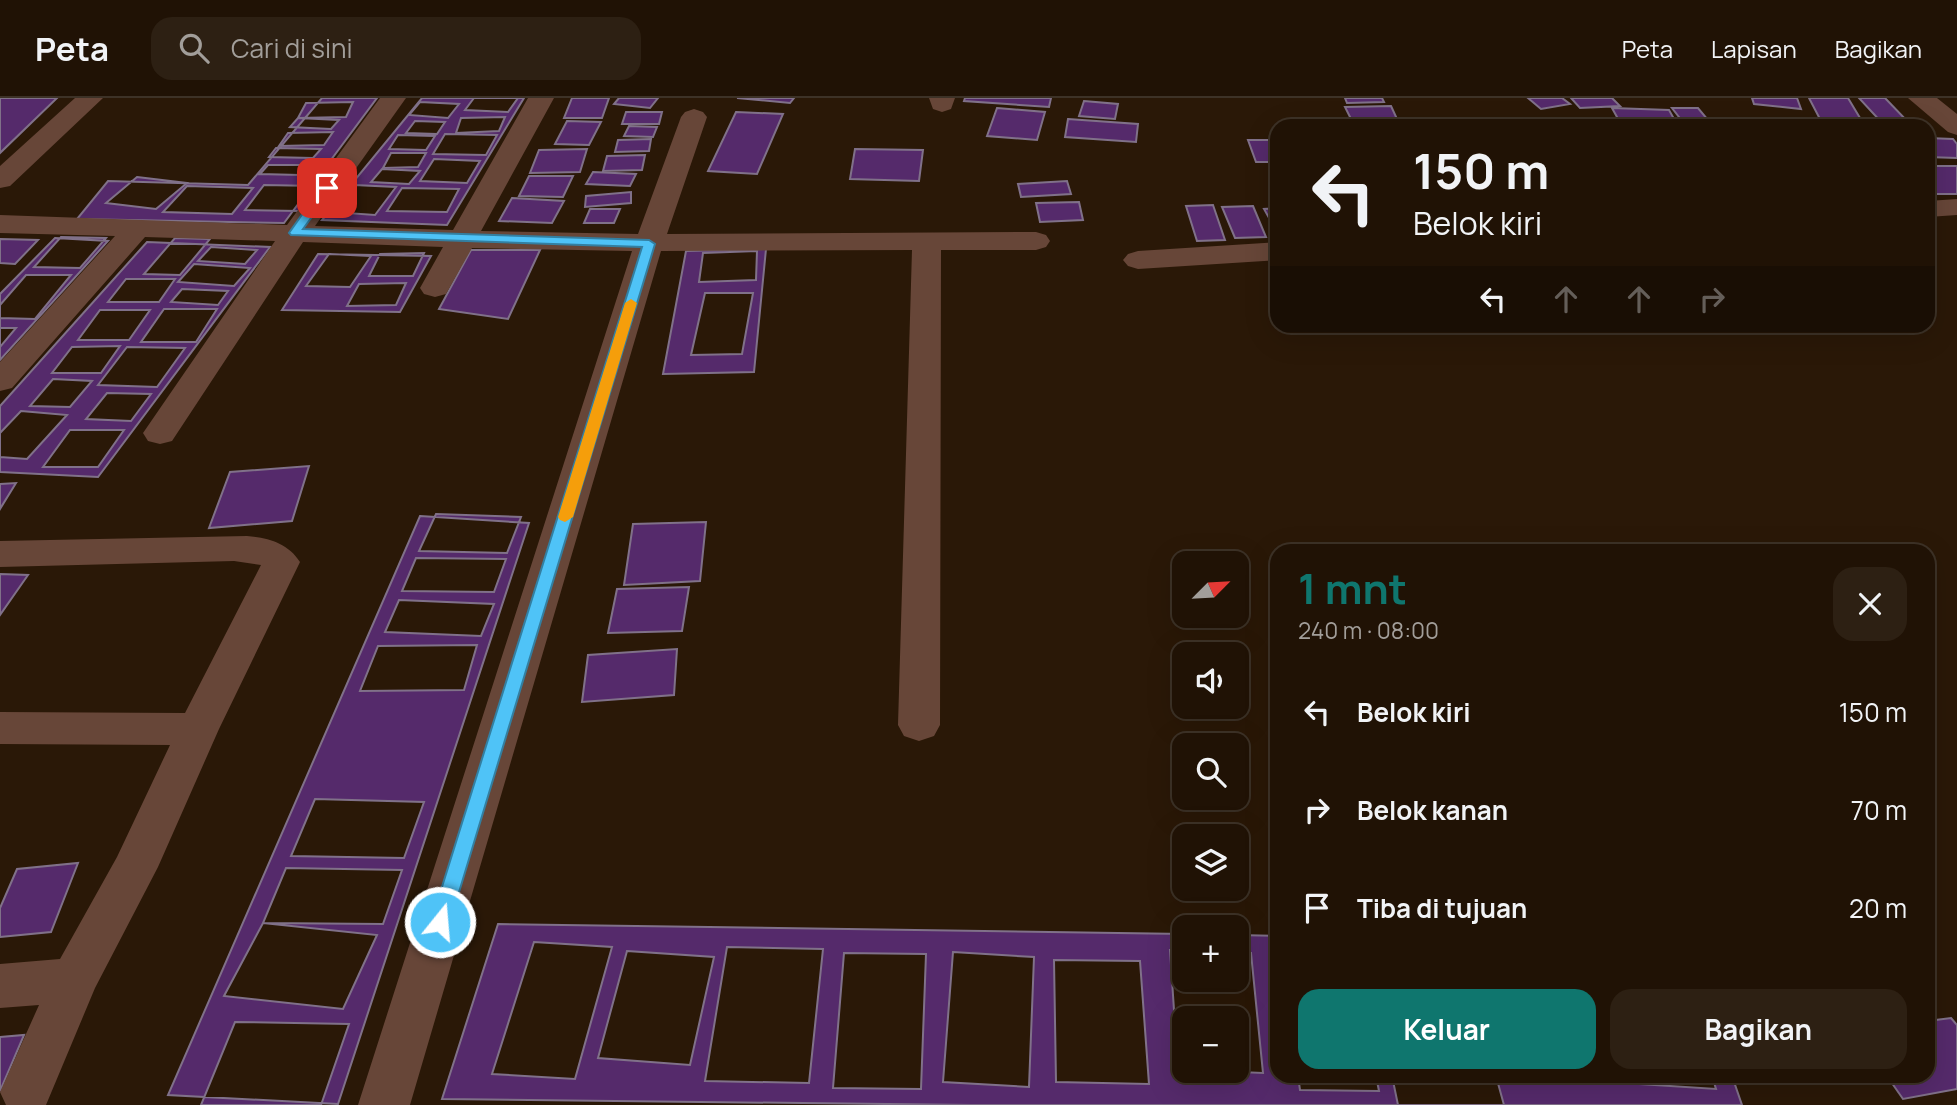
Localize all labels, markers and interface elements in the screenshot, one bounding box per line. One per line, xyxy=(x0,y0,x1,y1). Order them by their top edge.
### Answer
search box xyxy=(151,17,641,80)
text: Peta xyxy=(35,26,109,71)
icon: search xyxy=(175,29,213,67)
text: Cari di sini xyxy=(231,30,353,66)
text: Peta xyxy=(1622,32,1673,65)
text: Lapisan xyxy=(1711,32,1797,65)
text: Bagikan xyxy=(1835,32,1922,65)
text: 150 m xyxy=(1413,137,1549,204)
icon: left xyxy=(1298,147,1389,238)
pin xyxy=(297,158,357,218)
icon: arrive xyxy=(308,169,346,207)
text: Belok kiri xyxy=(1413,201,1542,245)
icon: left xyxy=(1474,280,1512,318)
icon: ahead xyxy=(1547,280,1585,318)
icon: ahead xyxy=(1620,280,1658,318)
icon: right xyxy=(1693,280,1731,318)
north arrow xyxy=(1172,551,1250,628)
map controls xyxy=(1172,551,1249,1083)
text: 1 mnt xyxy=(1298,559,1407,617)
button: close xyxy=(1833,567,1907,641)
text: 240 m · 08:00 xyxy=(1298,614,1439,646)
button: sound xyxy=(1172,642,1249,719)
icon: left xyxy=(1298,693,1336,731)
text: Belok kiri xyxy=(1357,694,1471,730)
text: 150 m xyxy=(1839,694,1907,730)
button: search xyxy=(1172,733,1249,810)
icon: right xyxy=(1298,791,1336,829)
text: Belok kanan xyxy=(1357,792,1508,828)
text: 70 m xyxy=(1851,792,1907,828)
button: layers xyxy=(1172,824,1249,901)
position arrow xyxy=(403,885,477,959)
icon: arrive xyxy=(1298,889,1336,927)
text: Tiba di tujuan xyxy=(1357,890,1527,926)
text: 20 m xyxy=(1849,890,1907,926)
button: + xyxy=(1172,915,1249,992)
button: Keluar xyxy=(1298,989,1596,1069)
button: Bagikan xyxy=(1610,989,1907,1069)
button: − xyxy=(1172,1006,1249,1083)

